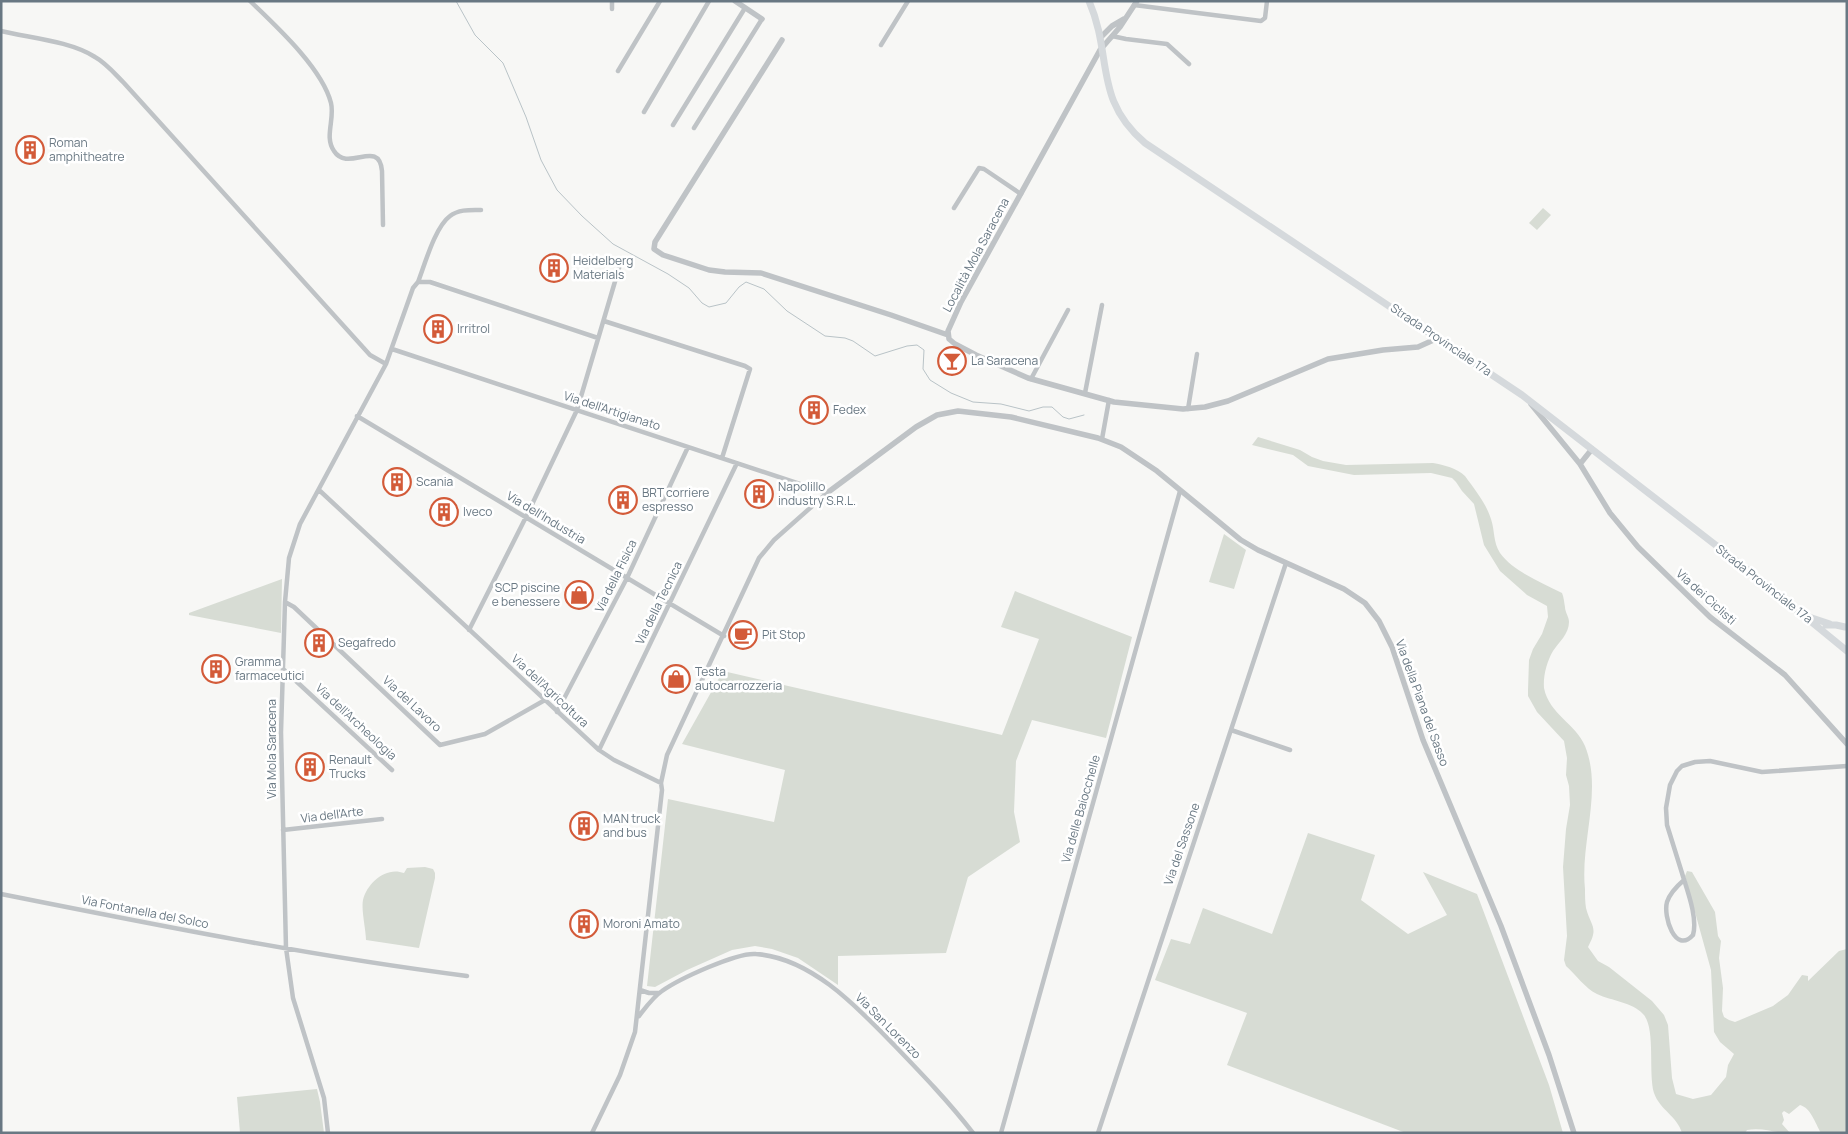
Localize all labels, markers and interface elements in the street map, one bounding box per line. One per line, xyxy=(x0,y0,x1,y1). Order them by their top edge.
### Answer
place label: Roman amphitheatre xyxy=(49,134,124,165)
building icon: Roman amphitheatre xyxy=(15,135,45,165)
street label: Località Mola Saracena xyxy=(938,195,1013,315)
place label: Heidelberg Materials xyxy=(573,252,633,283)
building icon: Heidelberg Materials xyxy=(539,253,569,283)
street label: Strada Provinciale 17a xyxy=(1387,299,1495,380)
building icon: Irritrol xyxy=(423,314,453,344)
place label: Irritrol xyxy=(457,320,490,337)
bar icon: La Saracena xyxy=(937,346,967,376)
place label: La Saracena xyxy=(971,352,1038,369)
street label: Via dell'Artigianato xyxy=(562,387,663,434)
building icon: Fedex xyxy=(799,395,829,425)
place label: Fedex xyxy=(833,401,867,418)
building icon: Scania xyxy=(382,467,412,497)
place label: Scania xyxy=(416,473,453,490)
place label: Napolillo industry S.R.L. xyxy=(778,478,856,509)
building icon: Napolillo industry S.R.L. xyxy=(744,479,774,509)
place label: BRT corriere espresso xyxy=(642,484,709,515)
building icon: BRT corriere espresso xyxy=(608,485,638,515)
street label: Via dell'Industria xyxy=(503,487,589,548)
building icon: Iveco xyxy=(429,497,459,527)
place label: Iveco xyxy=(463,503,492,520)
street label: Via della Fisica xyxy=(591,537,640,615)
street label: Strada Provinciale 17a xyxy=(1712,540,1816,627)
street label: Via della Tecnica xyxy=(631,558,686,647)
street label: Via dei Ciclisti xyxy=(1673,565,1740,628)
place label: SCP piscine e benessere xyxy=(492,579,560,610)
shop icon: SCP piscine e benessere xyxy=(564,580,594,610)
cafe icon: Pit Stop xyxy=(728,620,758,650)
place label: Pit Stop xyxy=(762,626,805,643)
building icon: Segafredo xyxy=(304,628,334,658)
place label: Segafredo xyxy=(338,634,396,651)
street label: Via della Piana del Sasso xyxy=(1392,637,1453,769)
street label: Via dell'Agricoltura xyxy=(508,650,593,731)
place label: Gramma farmaceutici xyxy=(235,653,304,684)
building icon: Gramma farmaceutici xyxy=(201,654,231,684)
place label: Testa autocarrozzeria xyxy=(695,663,782,694)
shop icon: Testa autocarrozzeria xyxy=(661,664,691,694)
street label: Via del Lavoro xyxy=(379,672,446,735)
street label: Via dell'Archeologia xyxy=(312,679,401,764)
street label: Via Mola Saracena xyxy=(263,699,280,799)
place label: Renault Trucks xyxy=(329,751,372,782)
building icon: Renault Trucks xyxy=(295,752,325,782)
street label: Via delle Baiocchelle xyxy=(1057,753,1104,865)
street label: Via del Sassone xyxy=(1159,800,1204,887)
street label: Via dell'Arte xyxy=(300,802,364,827)
place label: MAN truck and bus xyxy=(603,810,661,841)
building icon: MAN truck and bus xyxy=(569,811,599,841)
street label: Via Fontanella del Solco xyxy=(80,891,210,932)
building icon: Moroni Amato xyxy=(569,909,599,939)
place label: Moroni Amato xyxy=(603,915,680,932)
street label: Via San Lorenzo xyxy=(852,989,925,1062)

